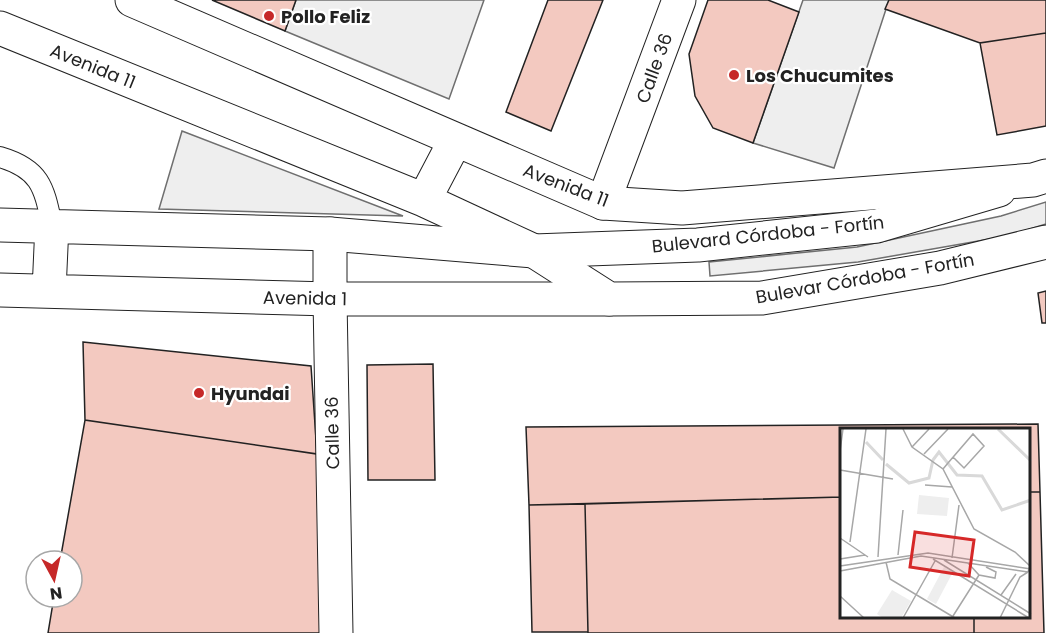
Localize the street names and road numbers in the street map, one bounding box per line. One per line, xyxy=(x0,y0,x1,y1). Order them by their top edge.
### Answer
street label: Calle 36 xyxy=(630,29,678,107)
street label: Avenida 11 xyxy=(47,38,139,94)
street label: Avenida 11 xyxy=(520,157,612,213)
street label: Bulevard Córdoba - Fortín xyxy=(651,209,885,259)
street label: Bulevar Córdoba - Fortín xyxy=(754,246,976,310)
street label: Avenida 1 xyxy=(263,285,347,311)
street label: Calle 36 xyxy=(319,396,345,470)

